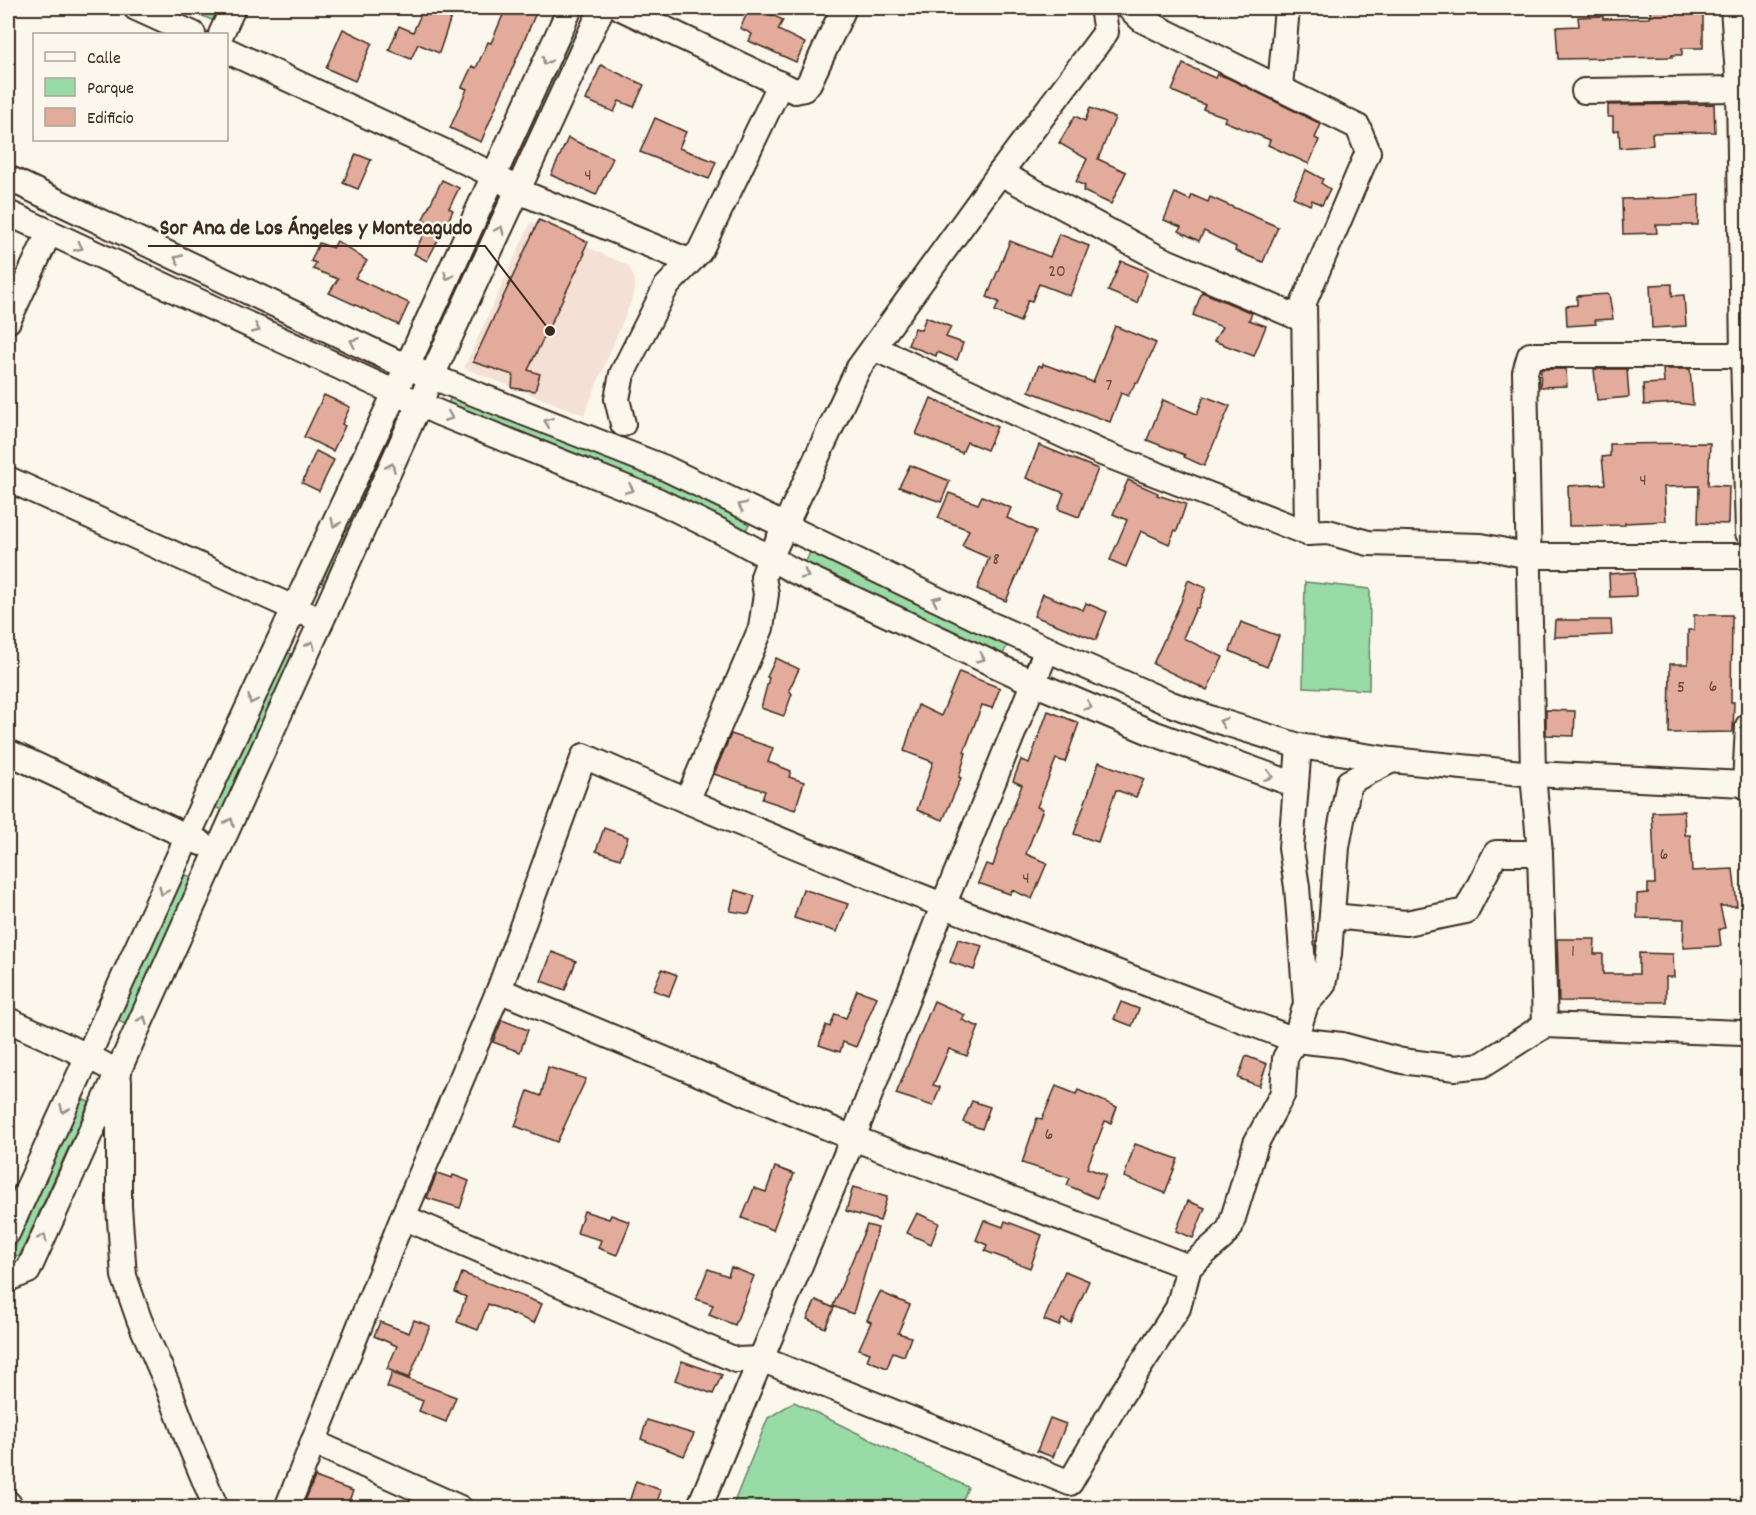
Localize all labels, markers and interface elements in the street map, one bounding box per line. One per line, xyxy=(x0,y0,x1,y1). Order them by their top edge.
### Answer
legend xyxy=(33,33,228,141)
text: Calle xyxy=(87,47,121,72)
one-way arrow xyxy=(541,54,553,65)
text: Parque xyxy=(87,77,134,102)
text: Edificio xyxy=(87,107,134,132)
house number: 4 xyxy=(584,164,592,189)
callout: Sor Ana de Los Ángeles y Monteagudo xyxy=(148,206,485,246)
text: Sor Ana de Los Ángeles y Monteagudo xyxy=(160,214,472,245)
one-way arrow xyxy=(493,225,505,236)
one-way arrow xyxy=(73,240,84,252)
one-way arrow xyxy=(173,254,184,266)
house number: 20 xyxy=(1048,260,1066,285)
one-way arrow xyxy=(443,270,455,281)
one-way arrow xyxy=(250,322,261,334)
one-way arrow xyxy=(350,338,361,350)
house number: 7 xyxy=(1106,374,1113,399)
one-way arrow xyxy=(442,410,453,422)
one-way arrow xyxy=(543,417,554,429)
one-way arrow xyxy=(384,462,396,473)
house number: 4 xyxy=(1639,469,1647,494)
one-way arrow xyxy=(624,482,635,494)
one-way arrow xyxy=(737,501,748,513)
one-way arrow xyxy=(330,516,342,527)
house number: 8 xyxy=(992,548,1000,573)
one-way arrow xyxy=(798,568,809,580)
one-way arrow xyxy=(932,595,943,607)
one-way arrow xyxy=(303,640,315,651)
one-way arrow xyxy=(975,651,986,663)
house number: 6 xyxy=(1709,675,1717,700)
house number: 5 xyxy=(1677,676,1685,701)
one-way arrow xyxy=(247,694,259,705)
one-way arrow xyxy=(1081,699,1092,711)
one-way arrow xyxy=(1218,717,1229,730)
one-way arrow xyxy=(1263,768,1274,781)
one-way arrow xyxy=(223,818,235,829)
house number: 6 xyxy=(1660,843,1668,868)
house number: 4 xyxy=(1022,867,1030,892)
one-way arrow xyxy=(158,885,170,896)
house number: 1 xyxy=(1571,940,1575,965)
one-way arrow xyxy=(136,1015,148,1026)
one-way arrow xyxy=(59,1102,71,1113)
house number: 6 xyxy=(1045,1123,1053,1148)
one-way arrow xyxy=(36,1234,48,1245)

